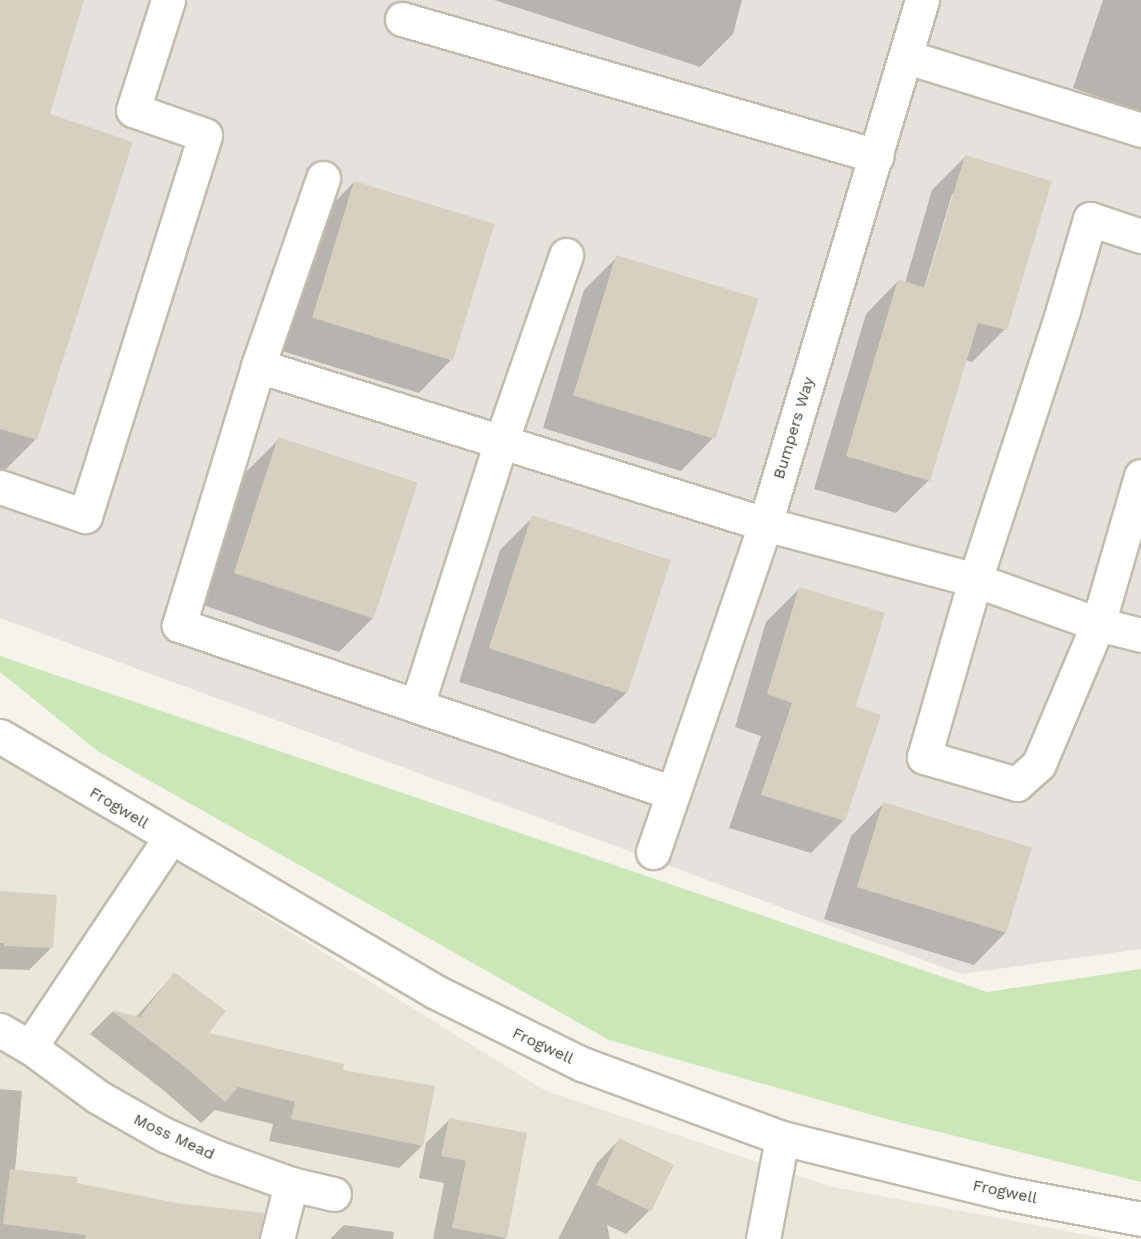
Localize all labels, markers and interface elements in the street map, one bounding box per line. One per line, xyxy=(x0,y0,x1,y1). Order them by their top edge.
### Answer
street label: Bumpers Way xyxy=(769,374,819,482)
street label: Frogwell xyxy=(86,783,152,833)
street label: Frogwell xyxy=(509,1023,577,1069)
street label: Moss Mead xyxy=(130,1110,218,1164)
street label: Frogwell xyxy=(971,1176,1039,1208)

